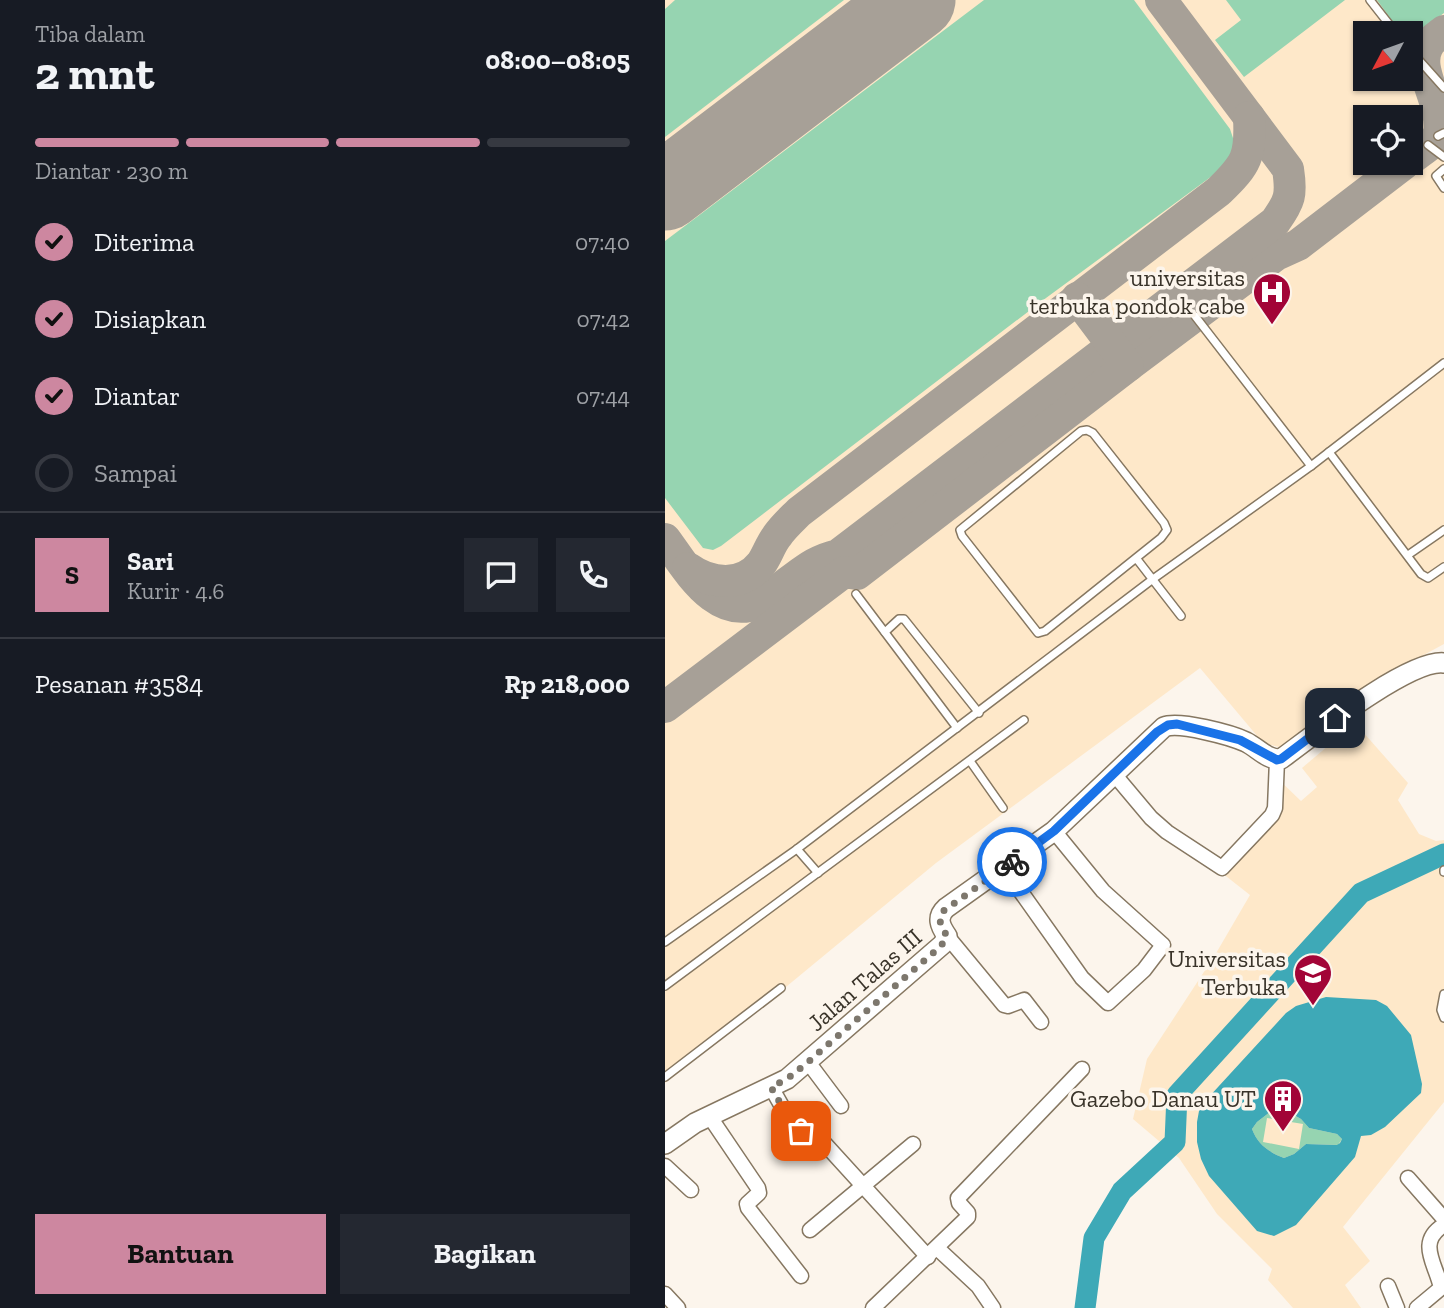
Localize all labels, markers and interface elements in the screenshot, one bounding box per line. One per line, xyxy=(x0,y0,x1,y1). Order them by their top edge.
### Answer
text: Tiba dalam xyxy=(35,20,145,48)
north arrow xyxy=(1353,21,1423,91)
map controls xyxy=(1353,21,1423,175)
text: 08:00–08:05 xyxy=(485,44,630,76)
text: 2 mnt xyxy=(35,46,154,101)
button: locate xyxy=(1353,105,1423,175)
text: Diantar · 230 m xyxy=(35,157,188,185)
icon: check xyxy=(35,223,73,261)
text: Diterima xyxy=(94,226,195,258)
text: 07:40 xyxy=(575,228,630,256)
place label: universitas terbuka pondok cabe xyxy=(1029,263,1245,320)
hospital icon: universitas terbuka pondok cabe xyxy=(1251,271,1293,326)
icon: check xyxy=(35,300,73,338)
text: Disiapkan xyxy=(94,303,206,335)
text: 07:42 xyxy=(577,305,630,333)
icon: check xyxy=(35,377,73,415)
text: Diantar xyxy=(94,380,180,412)
text: 07:44 xyxy=(576,382,630,410)
text: Sampai xyxy=(94,457,177,489)
button: chat xyxy=(464,538,538,612)
button: phone xyxy=(556,538,630,612)
text: Sari xyxy=(127,545,174,577)
text: S xyxy=(65,559,79,591)
text: Kurir · 4.6 xyxy=(127,577,224,605)
text: Pesanan #3584 xyxy=(35,668,203,700)
text: Rp 218,000 xyxy=(505,668,630,700)
pin xyxy=(1305,688,1365,748)
icon: home xyxy=(1316,699,1354,737)
courier xyxy=(977,827,1047,897)
icon: bike xyxy=(993,843,1031,881)
street label: Jalan Talas III xyxy=(802,922,928,1037)
place label: Universitas Terbuka xyxy=(1168,944,1286,1001)
school or university icon: Universitas Terbuka xyxy=(1292,952,1334,1007)
building icon: Gazebo Danau UT xyxy=(1262,1078,1304,1133)
place label: Gazebo Danau UT xyxy=(1070,1084,1256,1113)
pin xyxy=(771,1101,831,1161)
icon: bag xyxy=(782,1112,820,1150)
button: Bantuan xyxy=(35,1214,326,1294)
button: Bagikan xyxy=(340,1214,630,1294)

